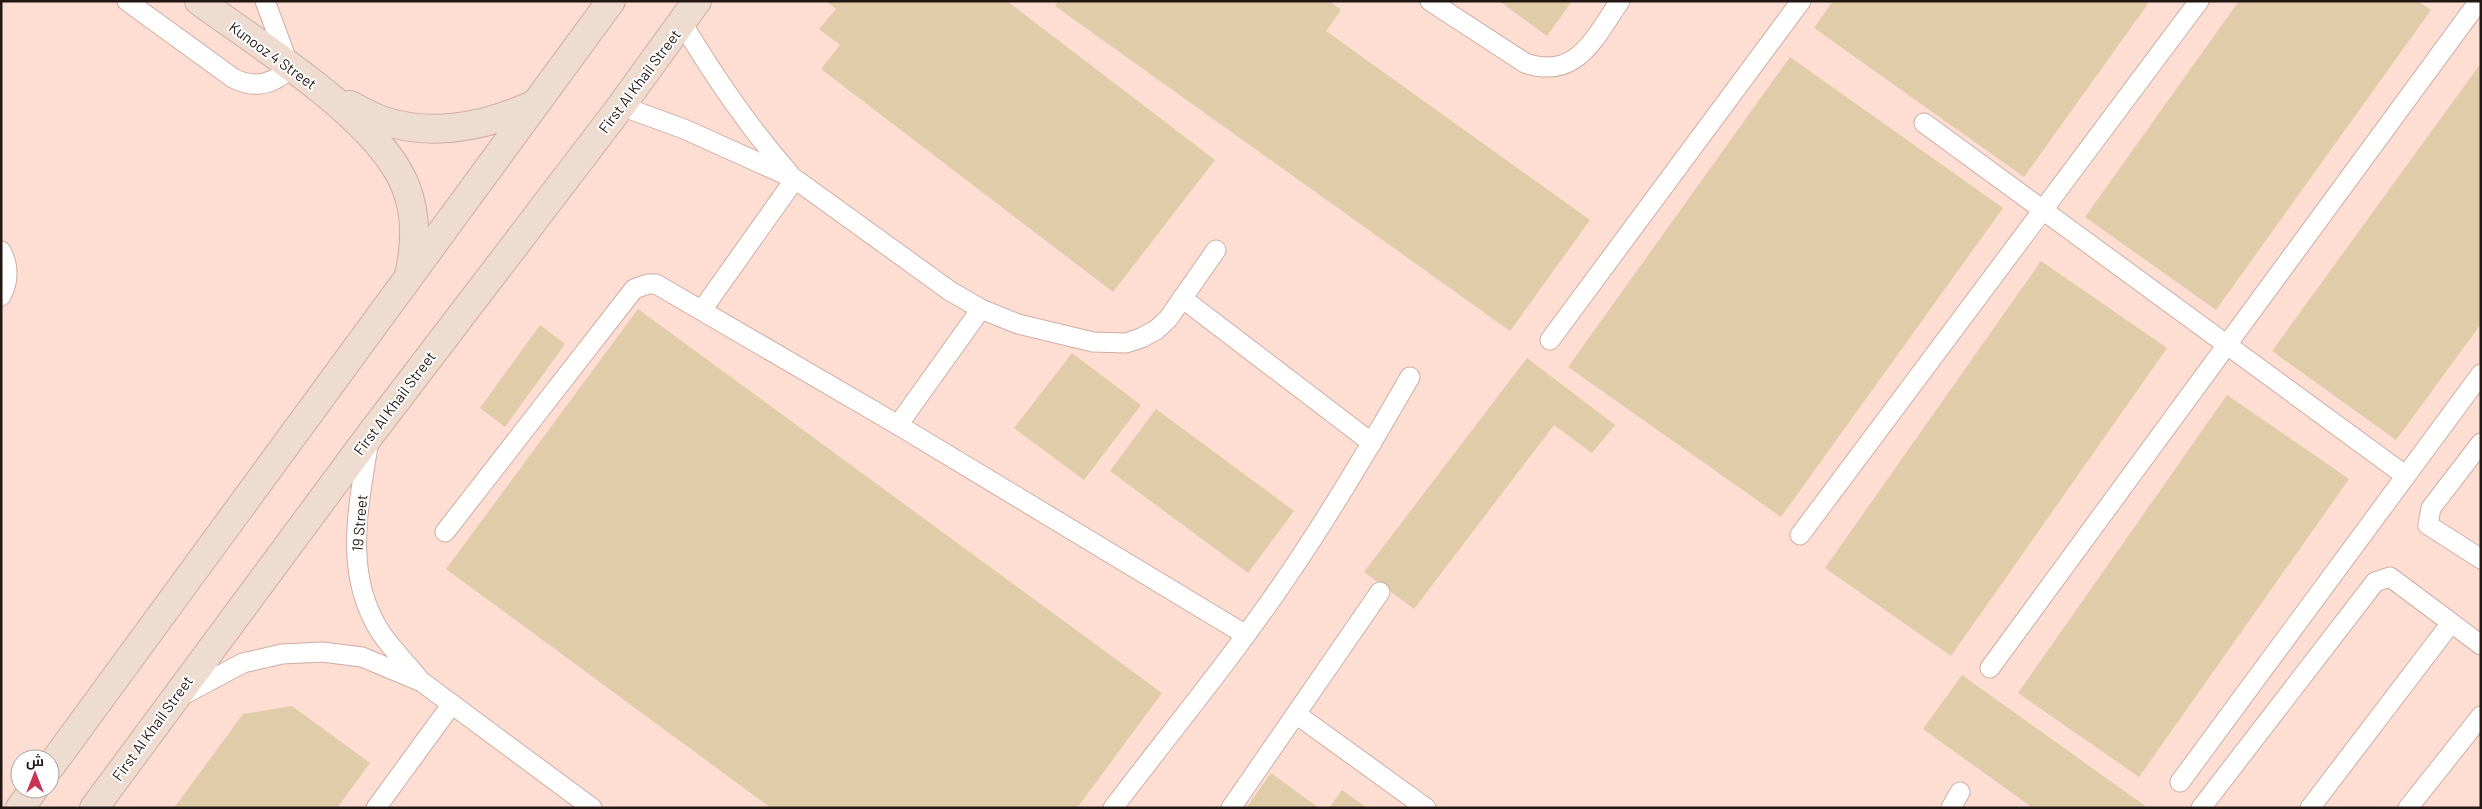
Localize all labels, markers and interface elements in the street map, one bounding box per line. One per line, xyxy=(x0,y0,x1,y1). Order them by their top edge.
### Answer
street label: Kunooz 4 Street xyxy=(226,17,320,93)
street label: First Al Khail Street xyxy=(594,26,684,136)
street label: First Al Khail Street xyxy=(349,348,439,458)
street label: 19 Street xyxy=(348,494,370,552)
street label: First Al Khail Street xyxy=(108,672,196,784)
north arrow xyxy=(10,749,60,799)
text: ش xyxy=(26,752,44,770)

